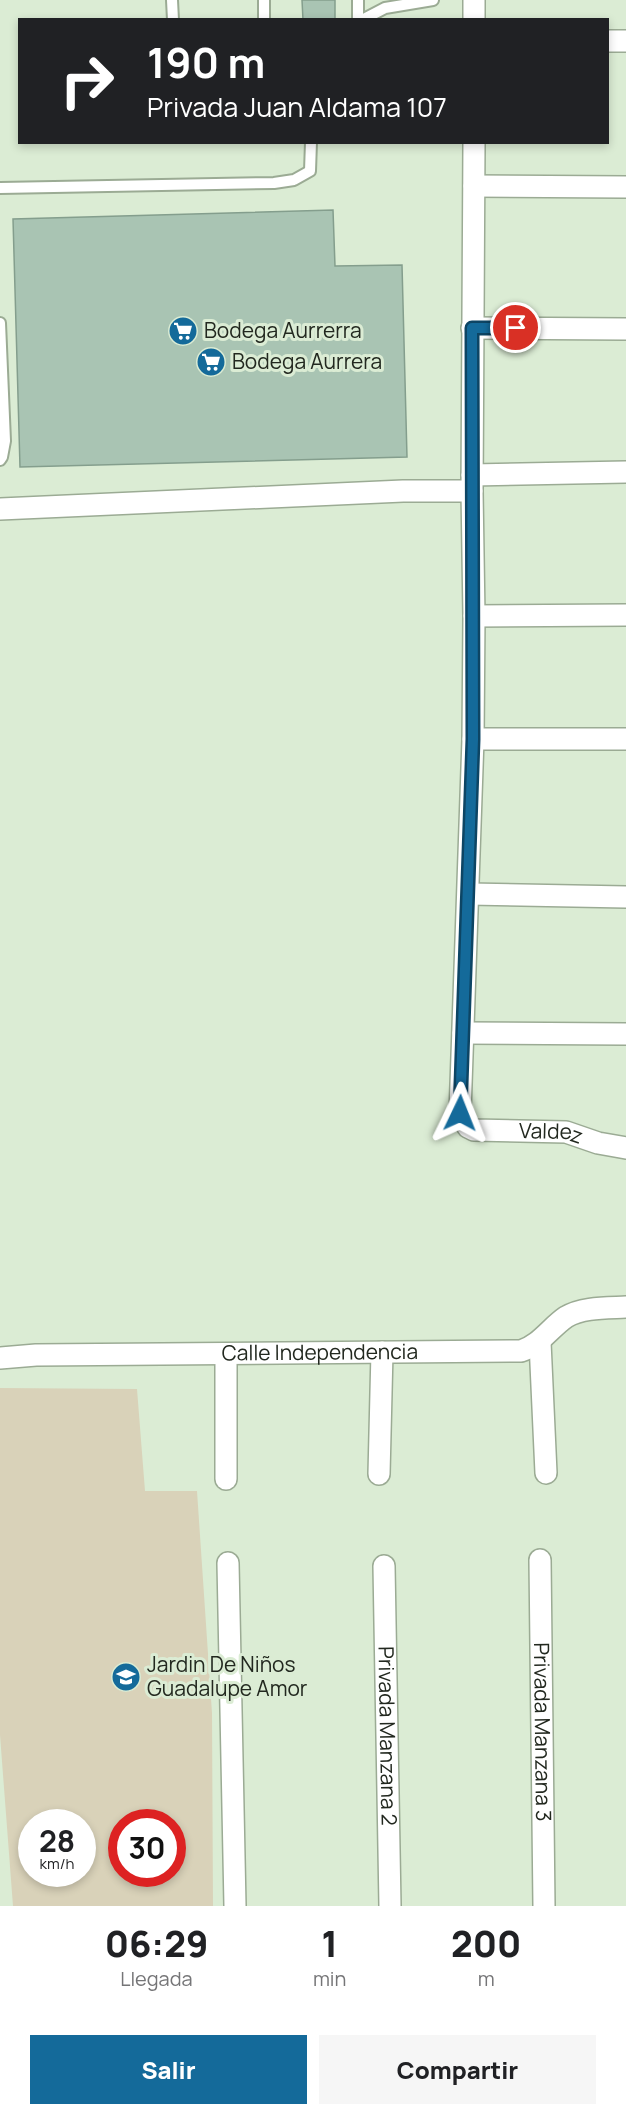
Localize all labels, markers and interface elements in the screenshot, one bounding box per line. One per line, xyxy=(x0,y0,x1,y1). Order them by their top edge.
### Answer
text: 190 m xyxy=(147,33,265,91)
icon: right xyxy=(48,42,126,120)
text: Privada Juan Aldama 107 xyxy=(147,88,447,125)
pin xyxy=(490,302,541,353)
icon: arrive xyxy=(499,311,532,344)
supermarket icon: Bodega Aurrerra xyxy=(167,315,199,347)
place label: Bodega Aurrerra xyxy=(204,316,362,344)
supermarket icon: Bodega Aurrera xyxy=(195,346,227,378)
place label: Bodega Aurrera xyxy=(232,347,382,375)
position arrow xyxy=(428,1081,492,1145)
street label: Valdez xyxy=(519,1116,587,1150)
street label: Calle Independencia xyxy=(222,1337,418,1366)
street label: Privada Manzana 3 xyxy=(528,1642,558,1822)
street label: Privada Manzana 2 xyxy=(372,1646,404,1826)
place label: Jardin De Niños Guadalupe Amor xyxy=(147,1650,308,1702)
school or university icon: Jardin De Niños Guadalupe Amor xyxy=(110,1661,142,1693)
speed limit sign: 30 xyxy=(108,1809,186,1887)
text: 28 xyxy=(39,1820,75,1861)
text: km/h xyxy=(40,1853,74,1874)
text: 06:29 xyxy=(105,1919,208,1968)
text: 1 xyxy=(321,1919,338,1968)
text: 200 xyxy=(451,1919,521,1968)
text: Llegada xyxy=(120,1965,193,1992)
text: min xyxy=(313,1965,346,1992)
text: m xyxy=(478,1965,495,1992)
button: Salir xyxy=(30,2035,307,2104)
button: Compartir xyxy=(319,2035,596,2104)

